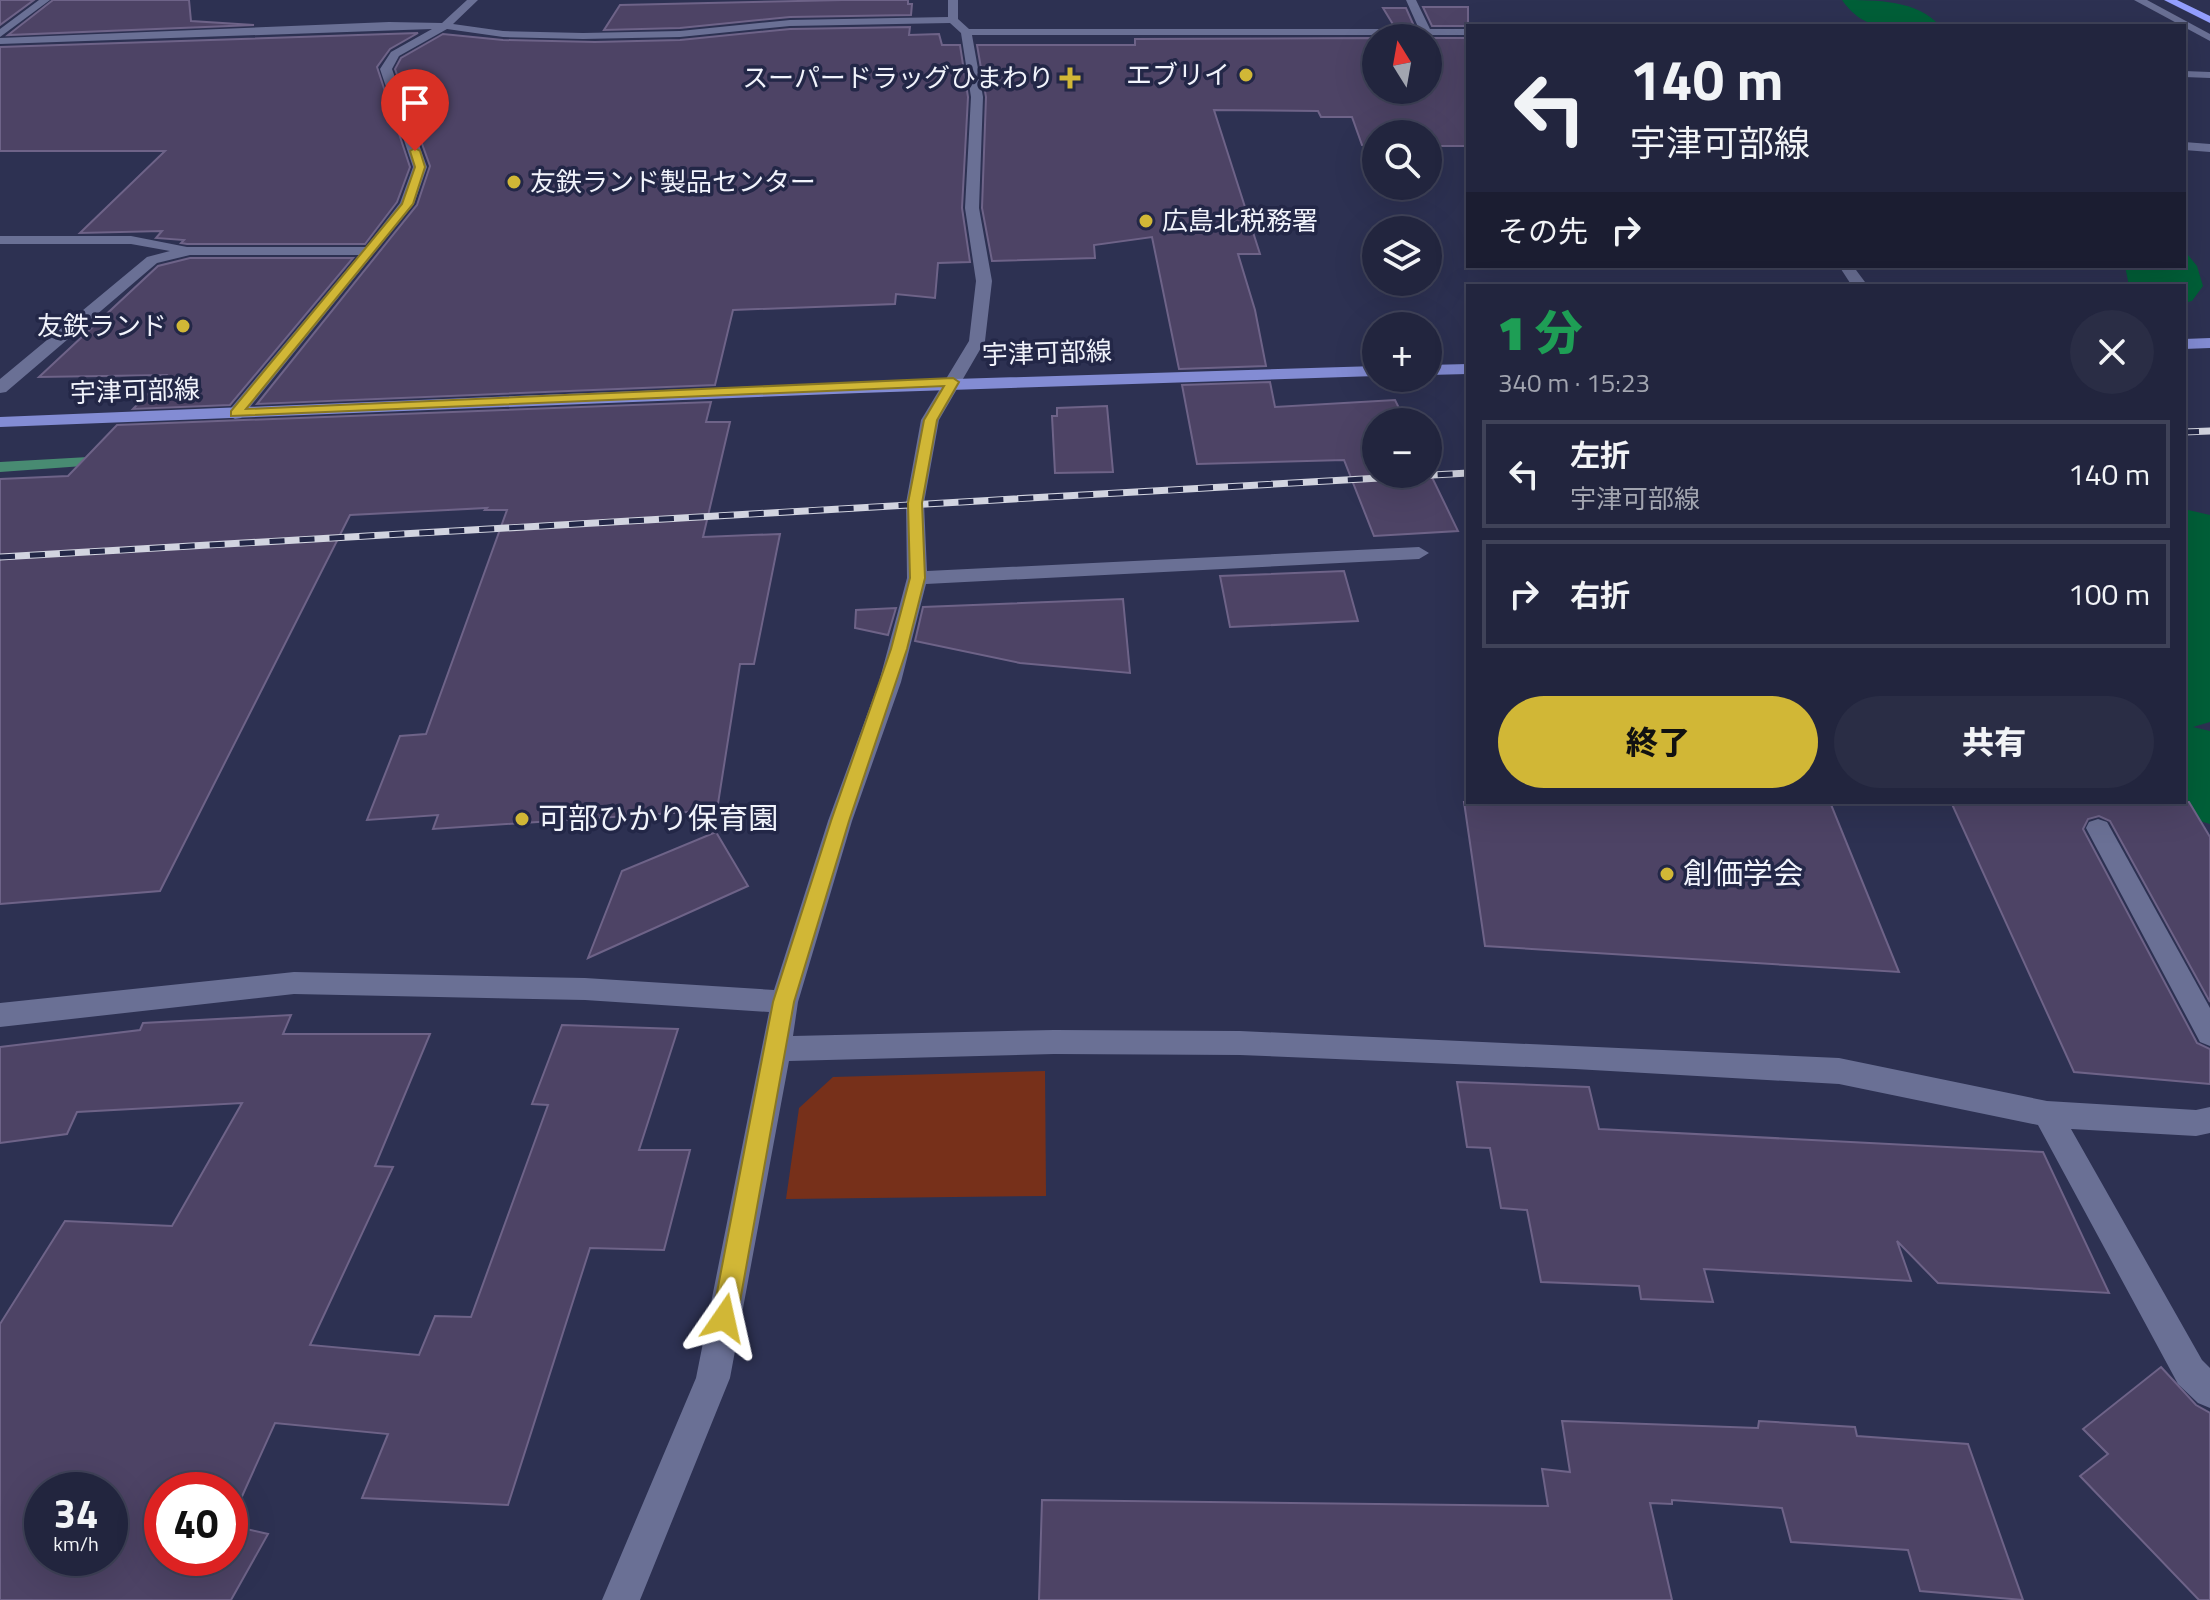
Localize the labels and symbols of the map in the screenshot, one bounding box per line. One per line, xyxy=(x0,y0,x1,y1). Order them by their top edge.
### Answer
north arrow xyxy=(1362,24,1442,104)
place label: エブリイ xyxy=(1126,55,1230,94)
place label: スーパードラッグひまわり xyxy=(742,58,1054,97)
marker: エブリイ xyxy=(1237,66,1255,84)
pin xyxy=(381,69,449,151)
marker: スーパードラッグひまわり xyxy=(1061,69,1079,87)
place label: 友鉄ランド製品センター xyxy=(530,162,816,201)
marker: 友鉄ランド製品センター xyxy=(505,173,523,191)
place label: 広島北税務署 xyxy=(1162,201,1318,240)
marker: 広島北税務署 xyxy=(1137,212,1155,230)
place label: 友鉄ランド xyxy=(37,306,167,345)
marker: 友鉄ランド xyxy=(174,317,192,335)
street label: 宇津可部線 xyxy=(981,331,1113,374)
street label: 宇津可部線 xyxy=(69,369,201,412)
place label: 可部ひかり保育園 xyxy=(538,795,778,841)
marker: 可部ひかり保育園 xyxy=(513,810,531,828)
place label: 創価学会 xyxy=(1683,850,1803,896)
marker: 創価学会 xyxy=(1658,865,1676,883)
position arrow xyxy=(682,1276,766,1360)
speed limit sign: 40 xyxy=(144,1472,248,1576)

